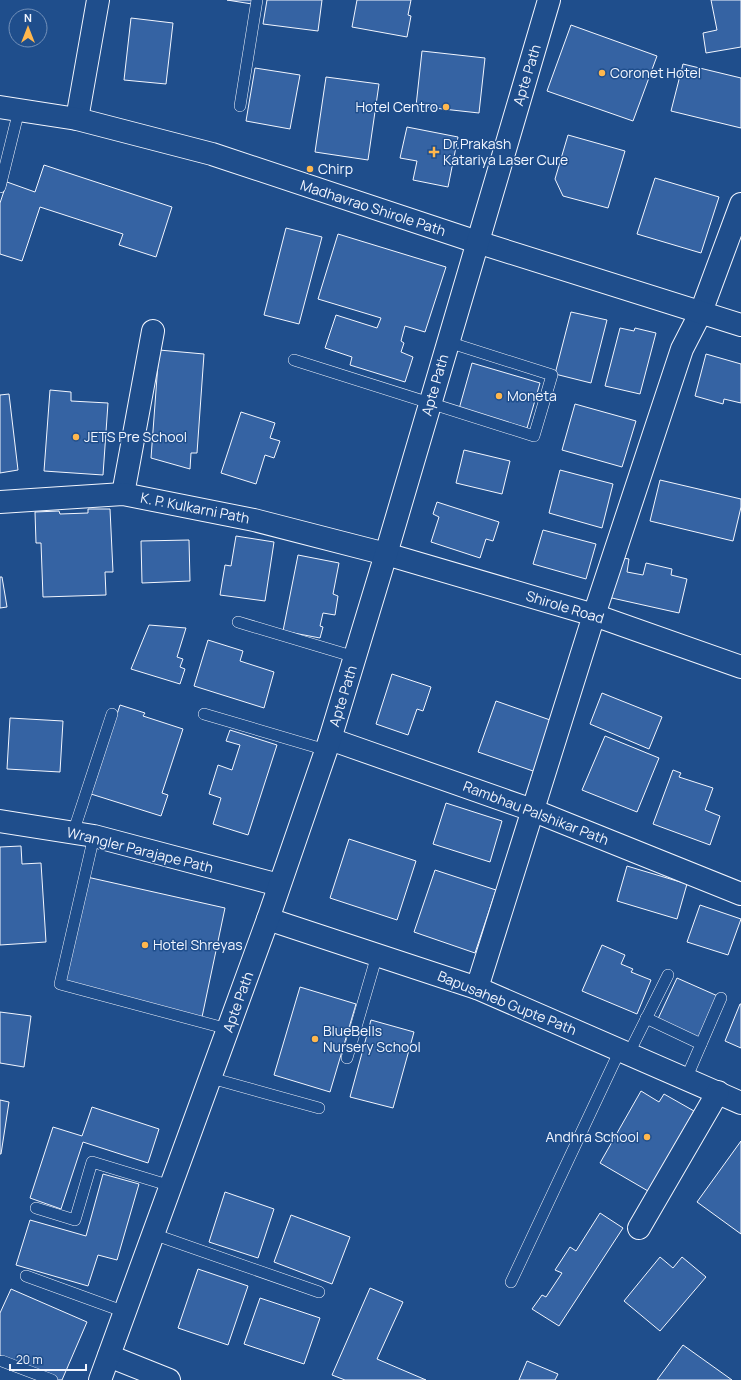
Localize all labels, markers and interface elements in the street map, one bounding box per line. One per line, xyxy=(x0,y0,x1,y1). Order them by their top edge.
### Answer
north arrow xyxy=(8,8,48,48)
text: N xyxy=(24,10,32,25)
street label: Apte Path xyxy=(508,42,545,108)
place label: Coronet Hotel xyxy=(610,63,701,82)
marker: Coronet Hotel xyxy=(597,68,607,78)
place label: Hotel Centro xyxy=(355,97,438,116)
marker: Hotel Centro xyxy=(441,102,451,112)
place label: Dr.Prakash Katariya Laser Cure xyxy=(443,134,568,169)
marker: Dr.Prakash Katariya Laser Cure xyxy=(428,146,440,158)
place label: Chirp xyxy=(318,159,353,178)
marker: Chirp xyxy=(305,164,315,174)
street label: Madhavrao Shirole Path xyxy=(298,175,448,240)
street label: Apte Path xyxy=(417,352,452,418)
place label: Moneta xyxy=(507,386,557,405)
marker: Moneta xyxy=(494,391,504,401)
place label: JETS Pre School xyxy=(84,427,187,446)
marker: JETS Pre School xyxy=(71,432,81,442)
street label: K. P. Kulkarni Path xyxy=(139,488,251,527)
street label: Shirole Road xyxy=(524,586,607,627)
street label: Apte Path xyxy=(324,663,361,729)
street label: Rambhau Palshikar Path xyxy=(461,776,612,849)
street label: Wrangler Parajape Path xyxy=(65,822,215,877)
place label: Hotel Shreyas xyxy=(153,935,243,954)
marker: Hotel Shreyas xyxy=(140,940,150,950)
street label: Bapusaheb Gupte Path xyxy=(435,966,579,1039)
street label: Apte Path xyxy=(218,969,257,1035)
place label: BlueBells Nursery School xyxy=(323,1021,421,1056)
marker: BlueBells Nursery School xyxy=(310,1034,320,1044)
place label: Andhra School xyxy=(545,1127,639,1146)
marker: Andhra School xyxy=(642,1132,652,1142)
scale bar xyxy=(10,1346,86,1372)
text: 20 m xyxy=(16,1351,43,1368)

